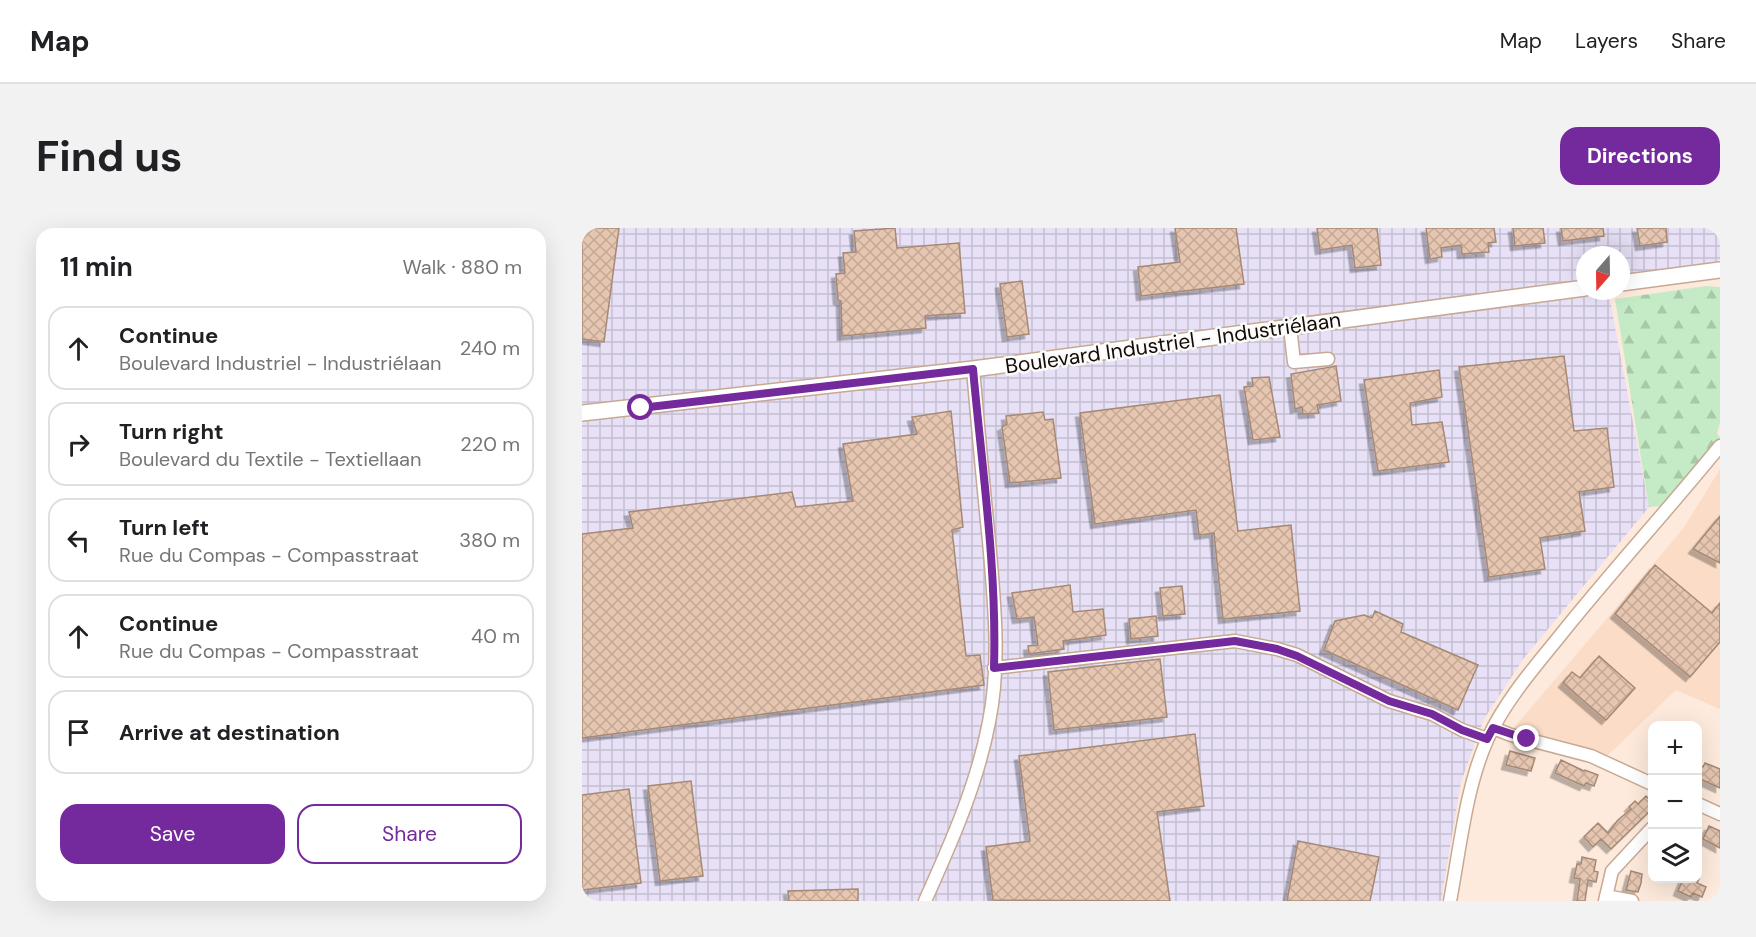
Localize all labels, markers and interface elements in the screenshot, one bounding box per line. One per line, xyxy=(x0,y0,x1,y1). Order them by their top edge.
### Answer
text: Map xyxy=(30,23,90,60)
text: Map xyxy=(1500,27,1542,55)
text: Layers xyxy=(1575,27,1638,55)
text: Share xyxy=(1671,27,1726,55)
button: Directions xyxy=(1560,127,1720,185)
text: Find us xyxy=(36,129,182,184)
north arrow xyxy=(1576,246,1630,300)
text: 11 min xyxy=(60,250,133,284)
text: Walk · 880 m xyxy=(402,254,522,280)
street label: Boulevard Industriel - Industriélaan xyxy=(1003,306,1343,380)
text: Continue xyxy=(119,321,218,350)
icon: ahead xyxy=(62,332,95,365)
text: 240 m xyxy=(460,335,520,361)
text: Boulevard Industriel - Industriélaan xyxy=(119,350,442,376)
route start xyxy=(627,394,653,420)
text: Turn right xyxy=(119,417,224,446)
icon: right xyxy=(62,428,95,461)
text: 220 m xyxy=(460,431,520,457)
text: Boulevard du Textile - Textiellaan xyxy=(119,446,421,472)
text: Turn left xyxy=(119,513,209,542)
icon: left xyxy=(62,524,95,557)
text: 380 m xyxy=(459,527,520,553)
text: Rue du Compas - Compasstraat xyxy=(119,542,419,568)
text: Continue xyxy=(119,609,218,638)
icon: ahead xyxy=(62,620,95,653)
text: 40 m xyxy=(471,623,520,649)
text: Rue du Compas - Compasstraat xyxy=(119,638,419,664)
icon: arrive xyxy=(62,716,95,749)
text: Arrive at destination xyxy=(119,718,340,747)
map controls xyxy=(1648,721,1702,883)
button: + xyxy=(1648,721,1702,775)
route end xyxy=(1513,725,1539,751)
button: − xyxy=(1648,775,1702,829)
button: Save xyxy=(60,804,285,864)
button: Share xyxy=(297,804,522,864)
button: layers xyxy=(1648,829,1702,883)

